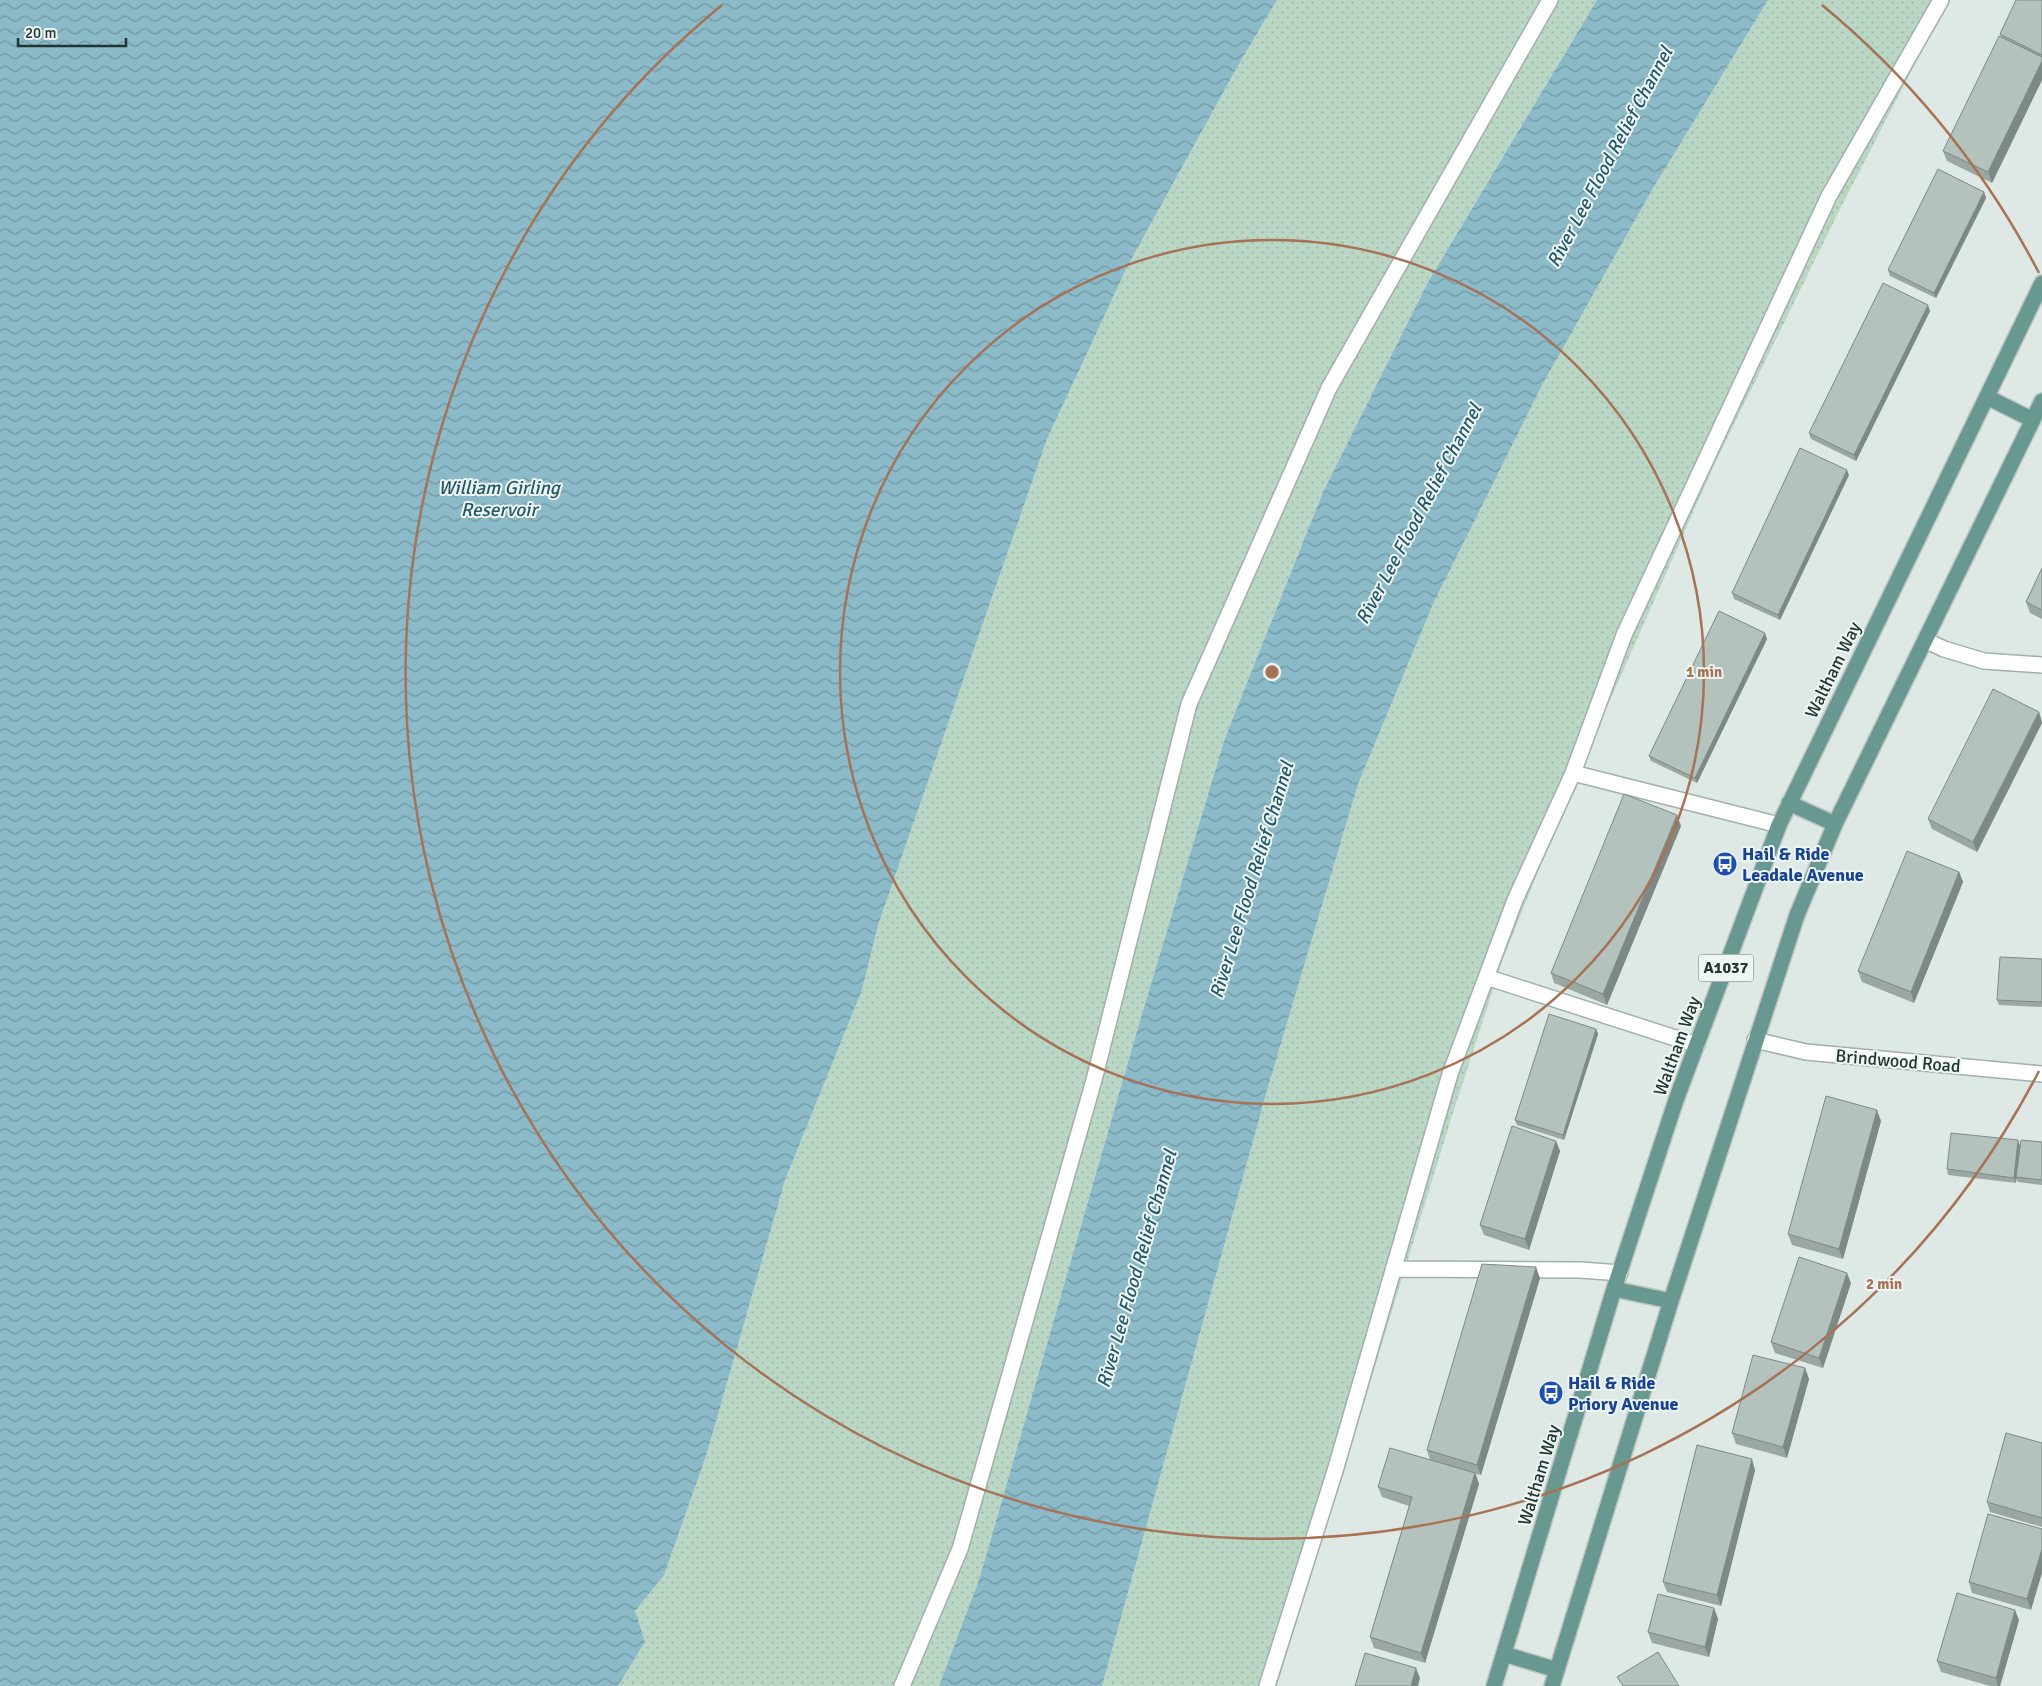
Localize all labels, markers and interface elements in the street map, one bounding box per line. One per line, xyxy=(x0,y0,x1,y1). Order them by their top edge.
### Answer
scale bar xyxy=(18,15,125,47)
text: 20 m xyxy=(25,24,56,42)
water label: River Lee Flood Relief Channel xyxy=(1542,42,1679,271)
water label: River Lee Flood Relief Channel xyxy=(1351,399,1488,628)
water label: William Girling Reservoir xyxy=(438,476,562,522)
street label: Waltham Way xyxy=(1800,618,1866,722)
centre of rings xyxy=(1263,663,1281,681)
text: 1 min xyxy=(1686,663,1722,681)
water label: River Lee Flood Relief Channel xyxy=(1205,758,1300,1001)
place label: Hail & Ride Leadale Avenue xyxy=(1742,843,1864,886)
bus stop icon: Hail & Ride Leadale Avenue xyxy=(1712,851,1738,877)
road number: A1037 xyxy=(1698,954,1754,981)
street label: Waltham Way xyxy=(1649,993,1705,1099)
street label: Brindwood Road xyxy=(1835,1045,1961,1077)
water label: River Lee Flood Relief Channel xyxy=(1092,1146,1183,1391)
text: 2 min xyxy=(1866,1275,1902,1293)
place label: Hail & Ride Priory Avenue xyxy=(1568,1372,1679,1415)
bus stop icon: Hail & Ride Priory Avenue xyxy=(1538,1380,1564,1406)
street label: Waltham Way xyxy=(1513,1421,1565,1528)

